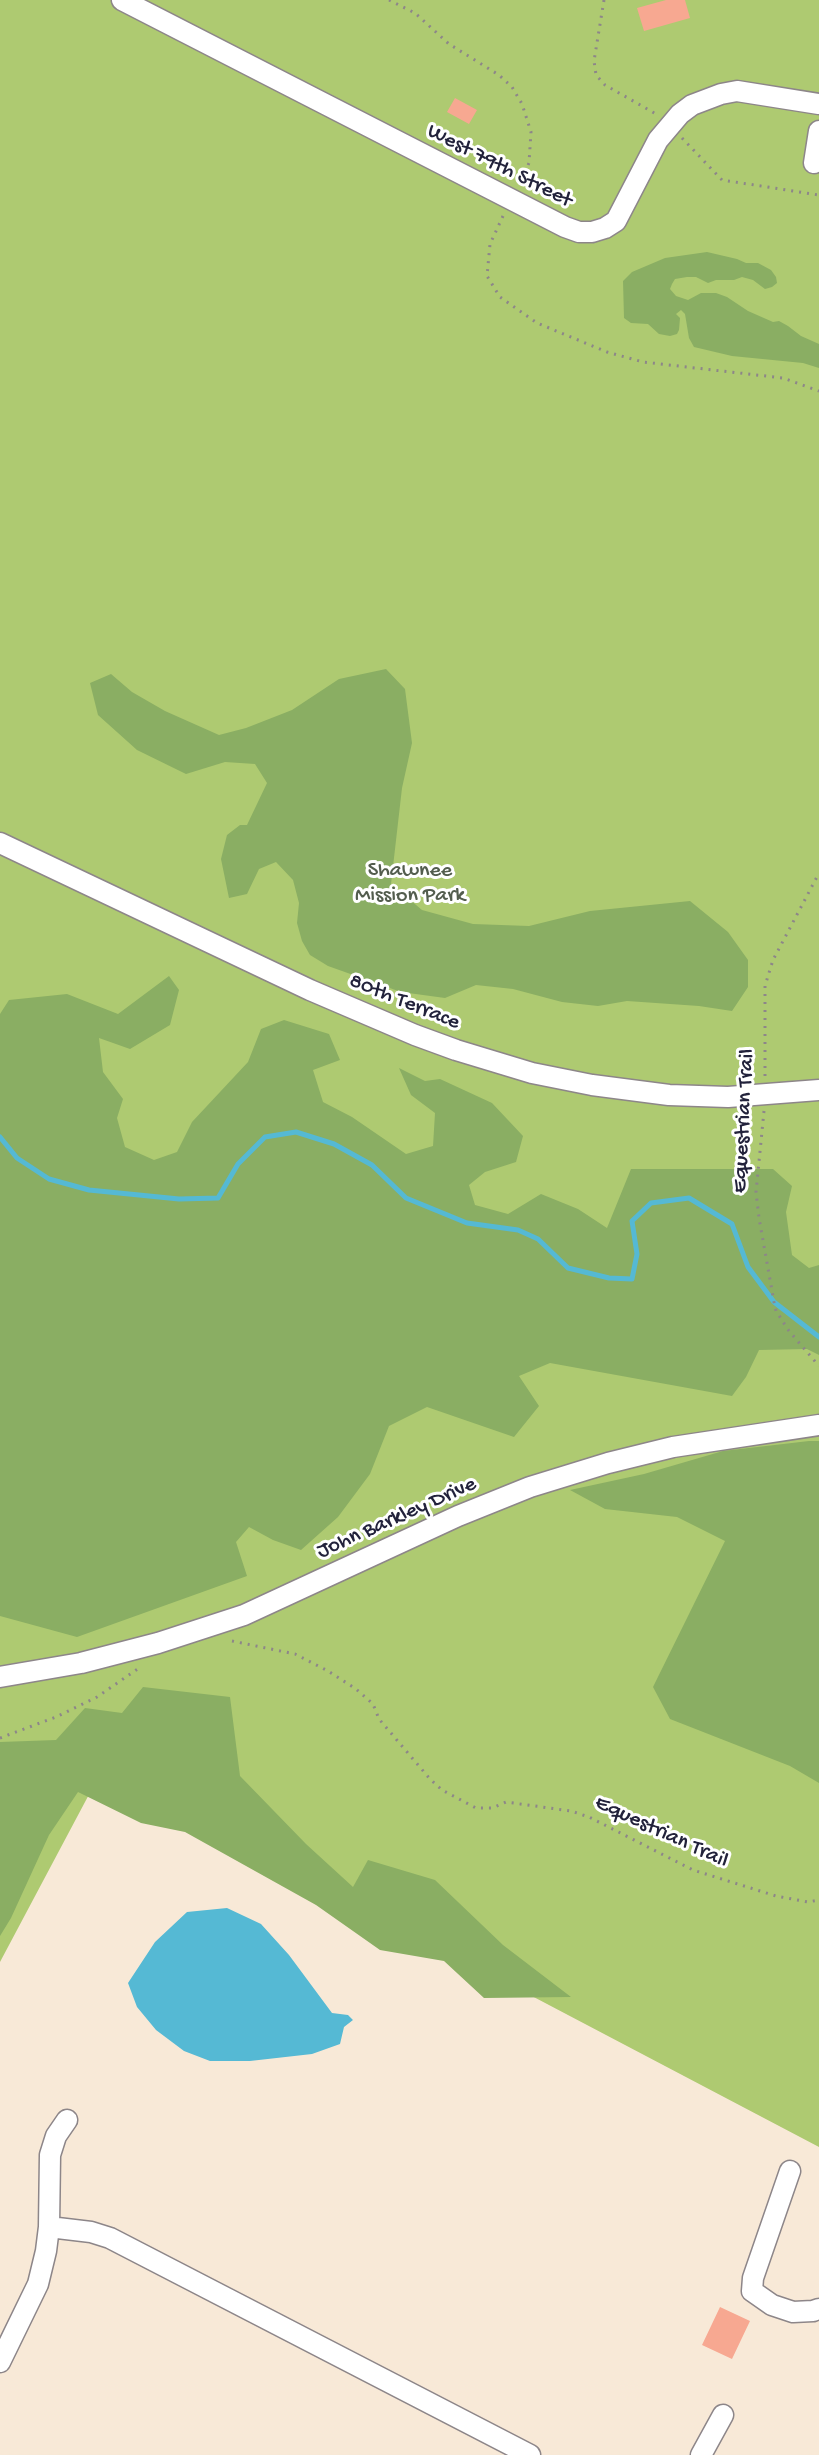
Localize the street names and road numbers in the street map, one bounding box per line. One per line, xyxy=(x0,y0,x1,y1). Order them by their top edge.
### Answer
street label: West 79th Street xyxy=(422,119,576,215)
street label: 80th Terrace xyxy=(345,969,463,1037)
street label: Equestrian Trail xyxy=(728,1048,762,1194)
street label: John Barkley Drive xyxy=(313,1472,481,1566)
street label: Equestrian Trail xyxy=(590,1791,732,1875)

